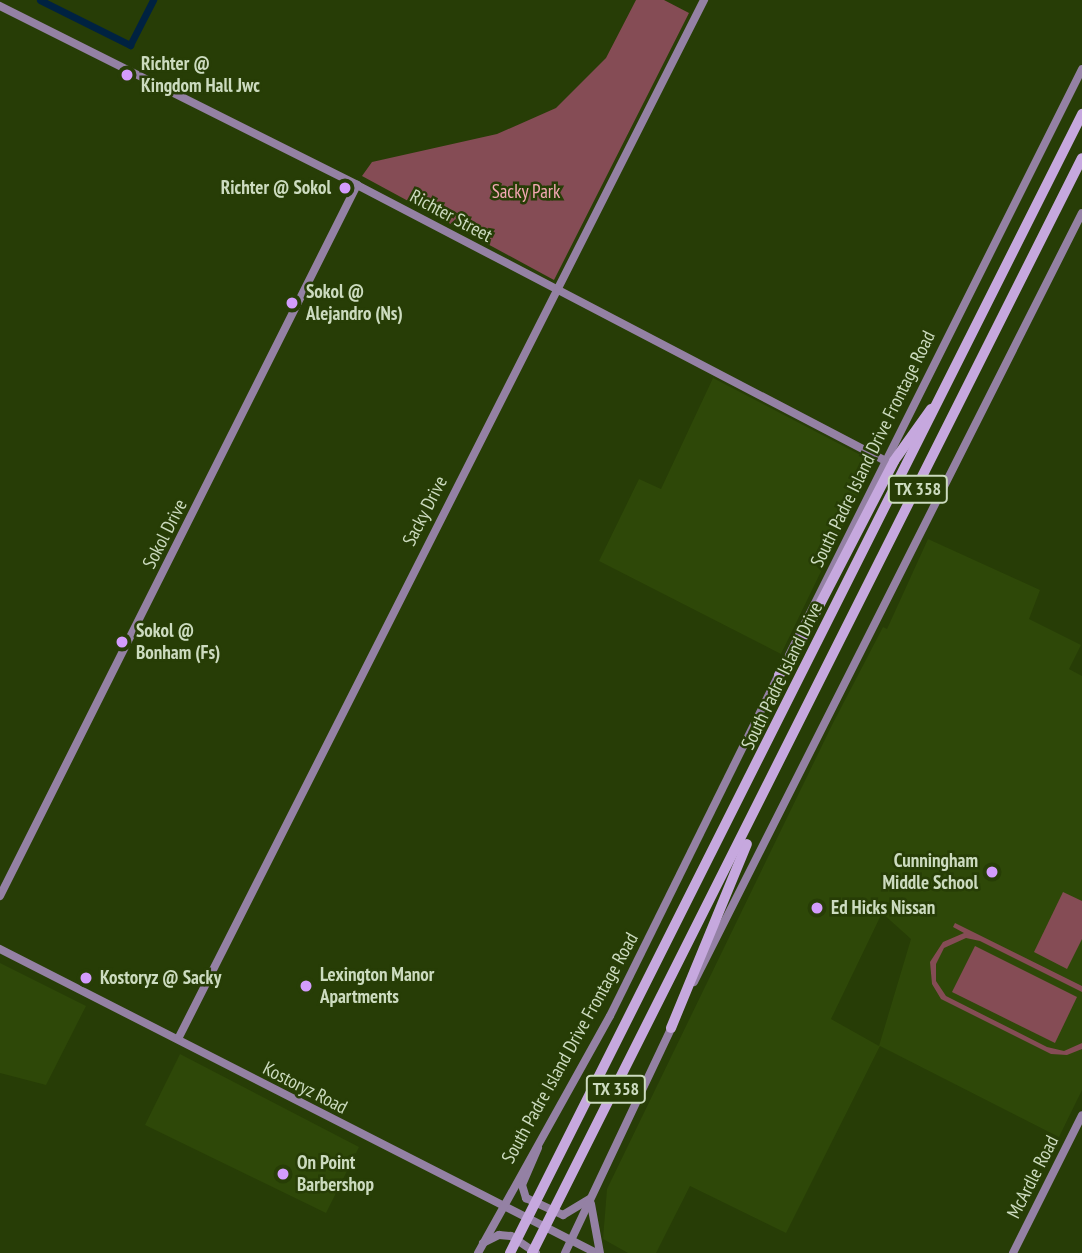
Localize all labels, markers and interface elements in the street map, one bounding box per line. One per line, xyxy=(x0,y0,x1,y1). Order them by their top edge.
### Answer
place label: Richter @ Kingdom Hall Jwc xyxy=(141,53,260,97)
marker: Richter @ Kingdom Hall Jwc xyxy=(119,67,135,83)
place label: Richter @ Sokol xyxy=(221,177,331,199)
marker: Richter @ Sokol xyxy=(337,180,353,196)
park label: Sacky Park xyxy=(491,181,561,203)
street label: Richter Street xyxy=(406,185,496,247)
place label: Sokol @ Alejandro (Ns) xyxy=(306,281,403,325)
marker: Sokol @ Alejandro (Ns) xyxy=(284,295,300,311)
street label: South Padre Island Drive Frontage Road xyxy=(806,327,940,571)
street label: Sacky Drive xyxy=(398,472,452,550)
road number: TX 358 xyxy=(886,475,950,504)
street label: Sokol Drive xyxy=(138,496,192,572)
street label: South Padre Island Drive xyxy=(736,599,828,753)
place label: Sokol @ Bonham (Fs) xyxy=(136,620,220,664)
marker: Sokol @ Bonham (Fs) xyxy=(114,634,130,650)
place label: Cunningham Middle School xyxy=(883,850,978,894)
marker: Cunningham Middle School xyxy=(984,864,1000,880)
place label: Ed Hicks Nissan xyxy=(831,897,935,919)
marker: Ed Hicks Nissan xyxy=(809,900,825,916)
street label: South Padre Island Drive Frontage Road xyxy=(497,929,643,1167)
place label: Lexington Manor Apartments xyxy=(320,964,434,1008)
place label: Kostoryz @ Sacky xyxy=(100,967,222,989)
marker: Kostoryz @ Sacky xyxy=(78,970,94,986)
marker: Lexington Manor Apartments xyxy=(298,978,314,994)
street label: Kostoryz Road xyxy=(259,1057,351,1119)
road number: TX 358 xyxy=(584,1074,648,1104)
street label: McArdle Road xyxy=(1002,1132,1064,1222)
place label: On Point Barbershop xyxy=(297,1152,374,1196)
marker: On Point Barbershop xyxy=(275,1166,291,1182)

